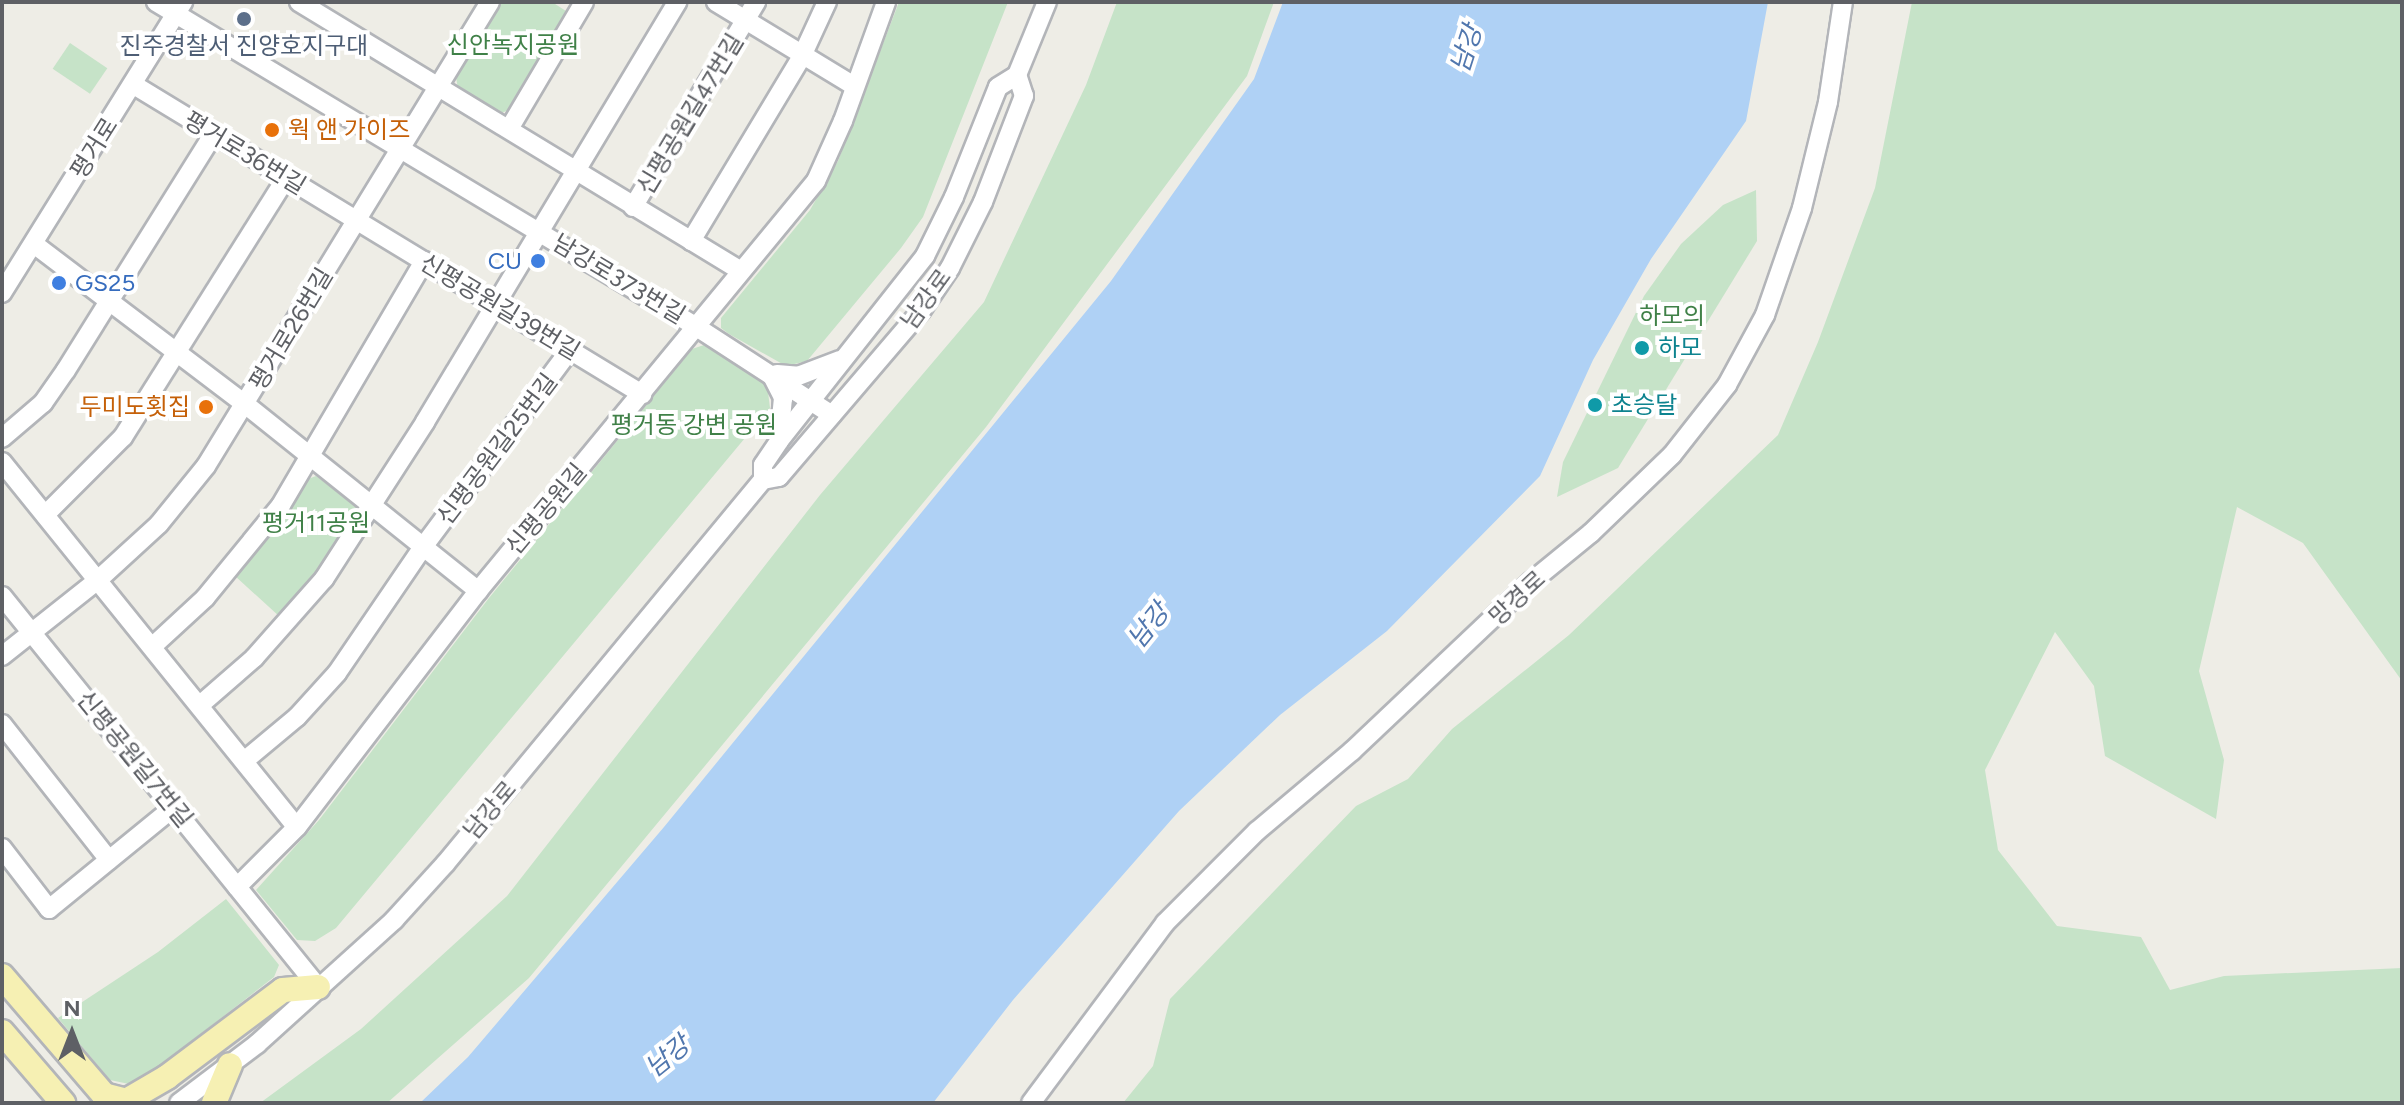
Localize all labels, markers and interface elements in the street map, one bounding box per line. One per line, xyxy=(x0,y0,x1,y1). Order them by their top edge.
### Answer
marker: 진주경찰서 진양호지구대 xyxy=(235,10,253,28)
water label: 남강 xyxy=(1445,21,1489,77)
street label: 신평공원길47번길 xyxy=(631,28,749,200)
park label: 신안녹지공원 xyxy=(447,31,579,59)
place label: 진주경찰서 진양호지구대 xyxy=(120,32,368,60)
street label: 평거로36번길 xyxy=(179,105,311,201)
street label: 평거로 xyxy=(64,112,124,184)
place label: 웍 앤 가이즈 xyxy=(288,116,410,144)
marker: 웍 앤 가이즈 xyxy=(263,121,281,139)
street label: 남강로373번길 xyxy=(548,228,690,330)
place label: CU xyxy=(488,247,522,275)
street label: 신평공원길39번길 xyxy=(415,248,585,366)
marker: CU xyxy=(529,252,547,270)
street label: 평거로26번길 xyxy=(243,263,339,395)
street label: 남강로 xyxy=(895,264,957,334)
place label: GS25 xyxy=(75,269,135,297)
marker: GS25 xyxy=(50,274,68,292)
park label: 하모의 xyxy=(1639,302,1705,330)
place label: 하모 xyxy=(1658,334,1702,362)
marker: 하모 xyxy=(1633,339,1651,357)
street label: 신평공원길25번길 xyxy=(431,368,563,530)
place label: 초승달 xyxy=(1611,391,1677,419)
place label: 두미도횟집 xyxy=(80,393,190,421)
marker: 초승달 xyxy=(1586,396,1604,414)
marker: 두미도횟집 xyxy=(197,398,215,416)
park label: 평거동 강변 공원 xyxy=(611,411,777,439)
street label: 신평공원길 xyxy=(499,457,593,561)
park label: 평거11공원 xyxy=(262,509,370,537)
street label: 망경로 xyxy=(1483,565,1551,631)
water label: 남강 xyxy=(1122,598,1176,654)
street label: 신평공원길7번길 xyxy=(71,685,199,833)
street label: 남강로 xyxy=(458,775,522,845)
north arrow xyxy=(32,993,112,1073)
text: N xyxy=(63,995,81,1022)
water label: 남강 xyxy=(640,1030,696,1084)

